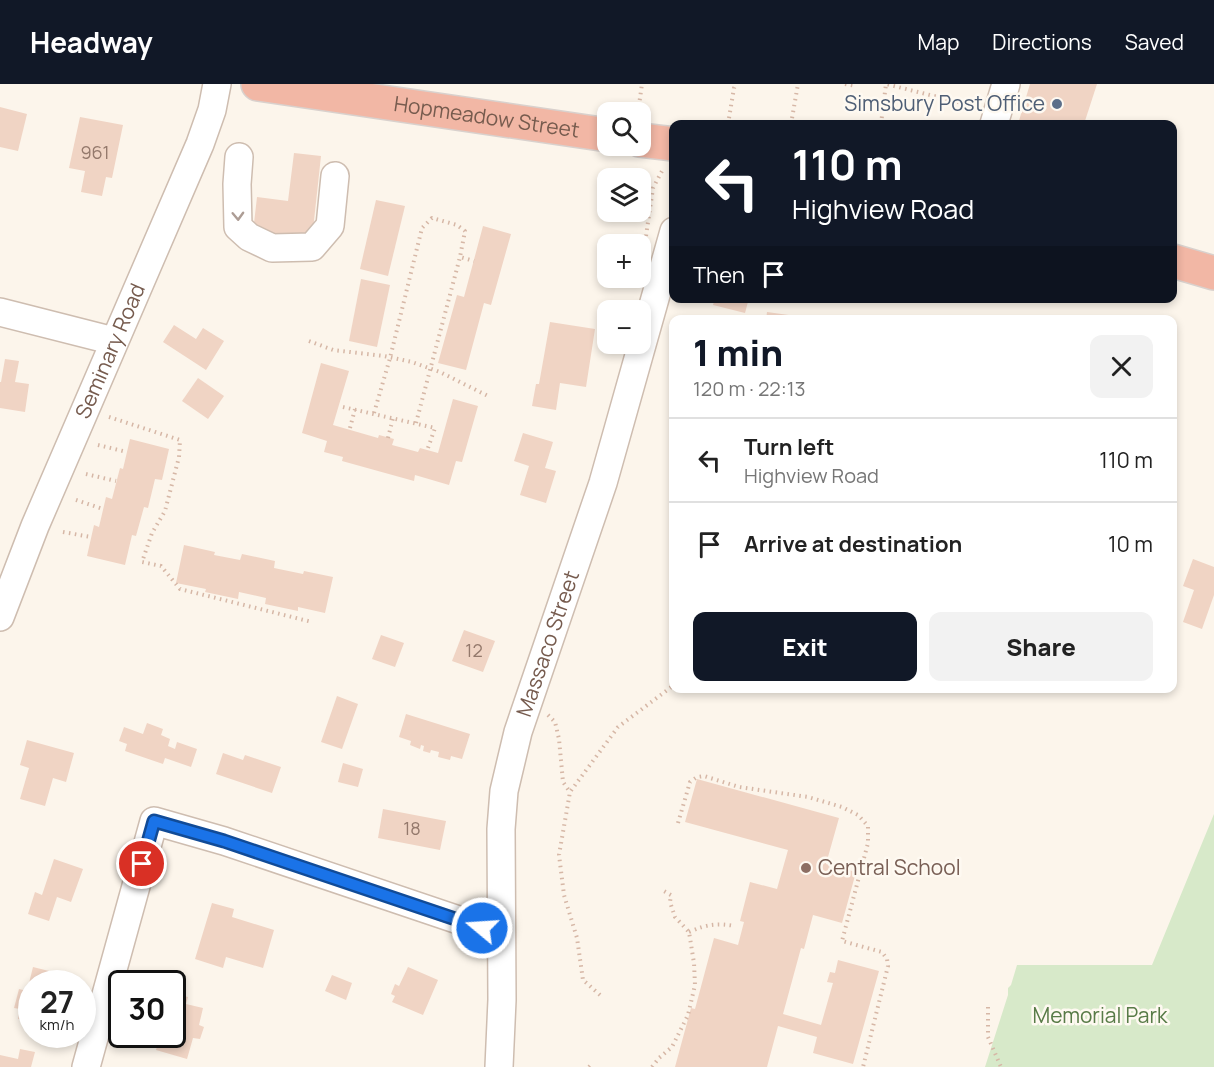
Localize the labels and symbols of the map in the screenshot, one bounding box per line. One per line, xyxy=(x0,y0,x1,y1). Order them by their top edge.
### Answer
street label: Hopmeadow Street xyxy=(392,89,581,144)
place label: Simsbury Post Office xyxy=(844,89,1045,117)
marker: Simsbury Post Office xyxy=(1050,97,1064,111)
house number: 961 xyxy=(80,140,110,164)
one-way arrow xyxy=(231,211,244,220)
street label: Seminary Road xyxy=(68,279,151,423)
street label: Massaco Street xyxy=(509,567,585,720)
house number: 12 xyxy=(465,638,483,662)
house number: 18 xyxy=(403,816,421,840)
pin xyxy=(116,838,167,889)
place label: Central School xyxy=(818,853,961,881)
marker: Central School xyxy=(799,861,813,875)
position arrow xyxy=(450,896,514,960)
speed limit sign: 30 xyxy=(108,970,186,1048)
park label: Memorial Park xyxy=(1033,1001,1168,1029)

